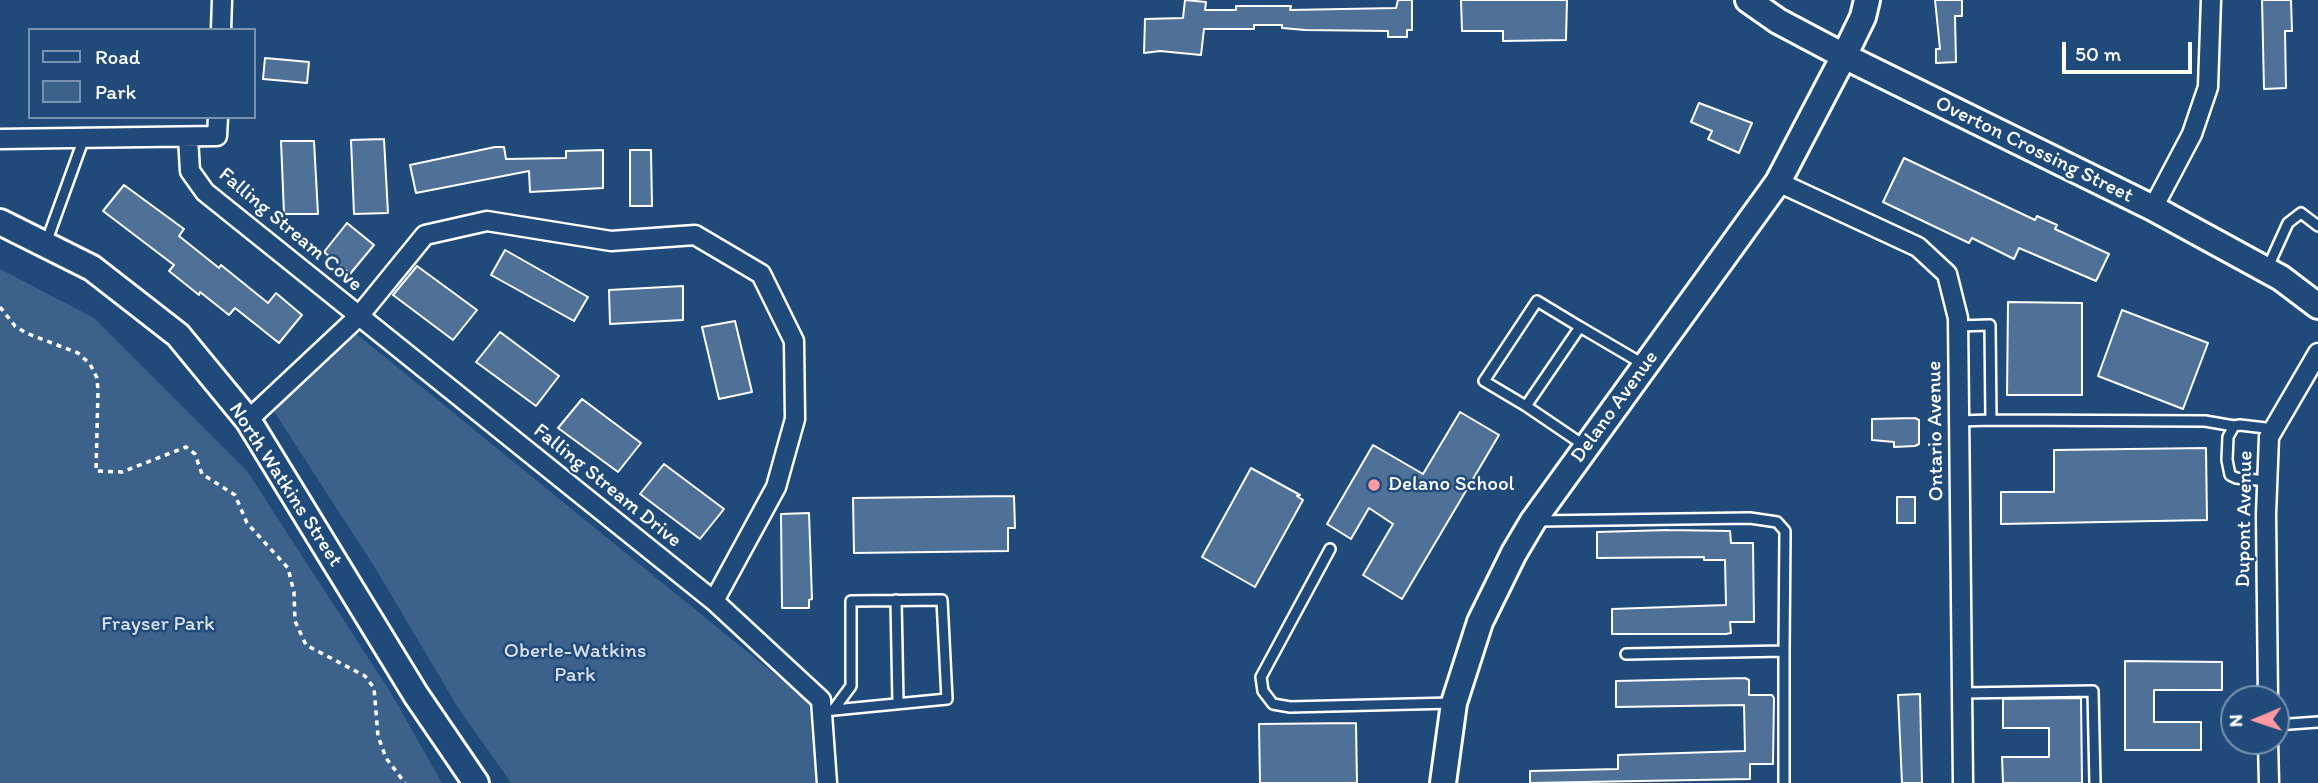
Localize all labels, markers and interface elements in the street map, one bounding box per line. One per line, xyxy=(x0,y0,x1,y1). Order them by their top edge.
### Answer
legend xyxy=(28,28,256,119)
scale bar xyxy=(2066,28,2196,72)
text: 50 m xyxy=(2075,41,2121,66)
text: Road xyxy=(95,44,140,69)
text: Park xyxy=(95,79,136,104)
street label: Overton Crossing Street xyxy=(1931,91,2137,209)
street label: Falling Stream Cove xyxy=(213,162,367,298)
street label: Delano Avenue xyxy=(1566,346,1664,468)
street label: Ontario Avenue xyxy=(1922,360,1950,502)
street label: North Watkins Street xyxy=(223,398,347,572)
street label: Falling Stream Drive xyxy=(528,419,686,553)
street label: Dupont Avenue xyxy=(2231,450,2259,588)
place label: Delano School xyxy=(1388,472,1515,498)
marker: Delano School xyxy=(1366,477,1382,493)
park label: Frayser Park xyxy=(101,612,215,638)
park label: Oberle-Watkins Park xyxy=(504,639,646,689)
north arrow xyxy=(2220,685,2290,755)
text: N xyxy=(2224,714,2247,727)

